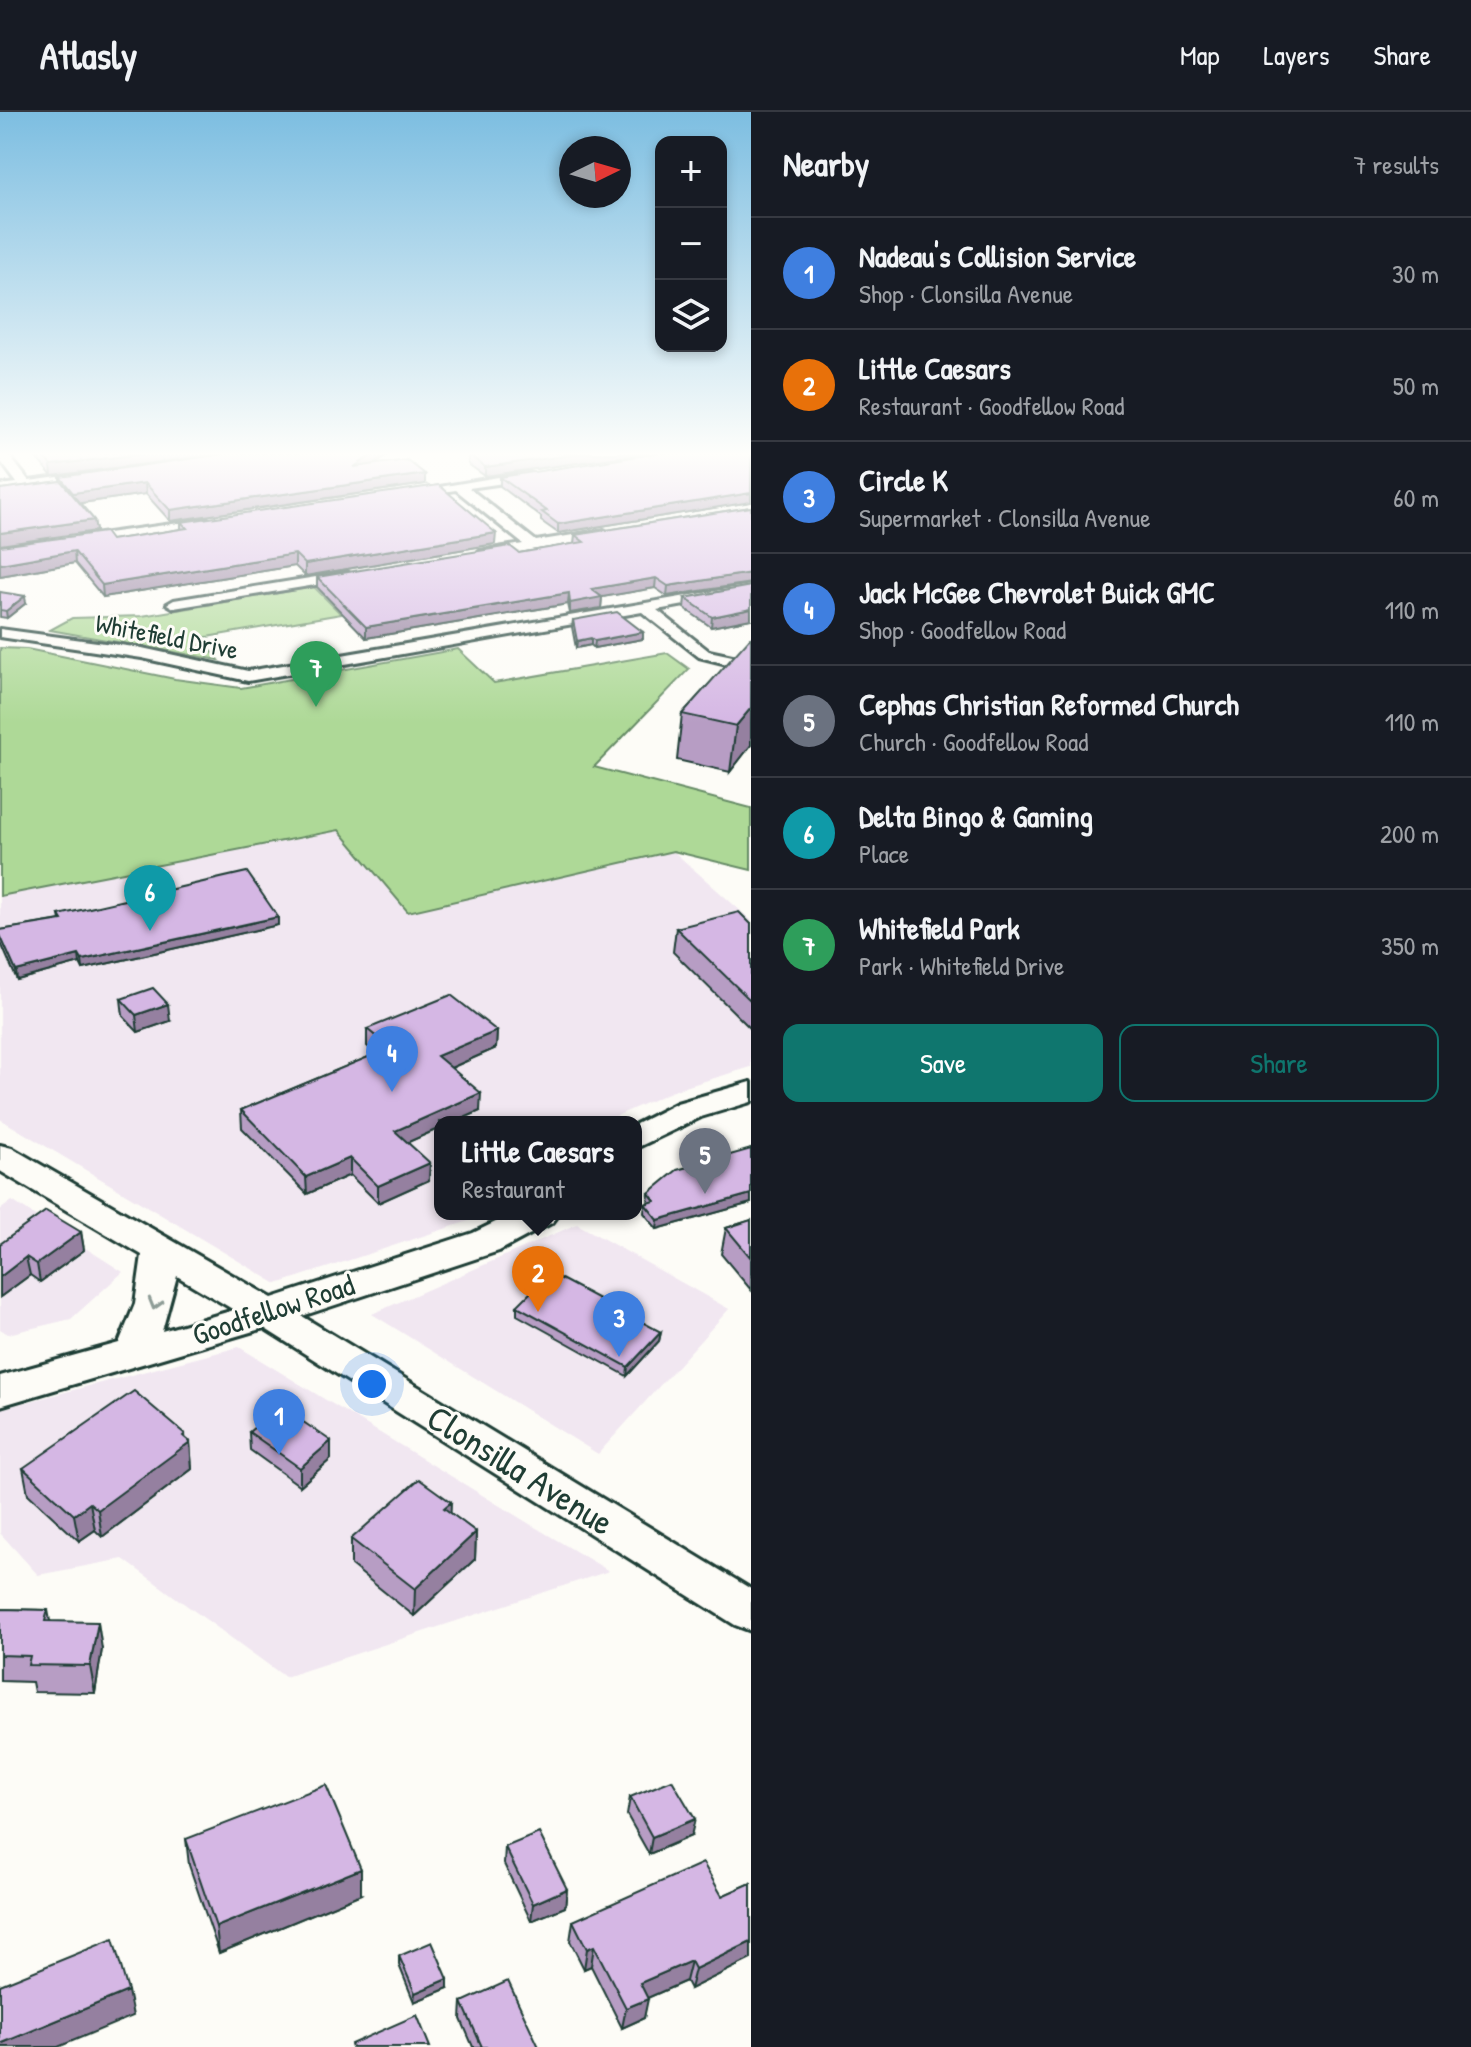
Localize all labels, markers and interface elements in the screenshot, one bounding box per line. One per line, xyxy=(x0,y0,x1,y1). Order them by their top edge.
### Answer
text: Atlasly xyxy=(40,29,137,81)
text: Map xyxy=(1180,36,1220,74)
text: Layers xyxy=(1264,36,1329,74)
text: Share xyxy=(1373,36,1431,74)
north arrow xyxy=(559,136,631,208)
map controls xyxy=(655,136,727,352)
button: + xyxy=(655,136,727,208)
text: Nearby xyxy=(783,141,869,187)
text: 7 results xyxy=(1354,147,1439,182)
button: − xyxy=(655,208,727,280)
text: Nadeau's Collision Service xyxy=(859,236,1136,276)
text: 1 xyxy=(804,256,814,291)
text: 30 m xyxy=(1392,256,1439,291)
text: Shop · Clonsilla Avenue xyxy=(859,276,1073,311)
button: layers xyxy=(655,280,727,352)
text: Little Caesars xyxy=(859,348,1011,388)
text: 2 xyxy=(803,368,815,403)
text: 50 m xyxy=(1393,368,1439,403)
text: Restaurant · Goodfellow Road xyxy=(859,388,1124,423)
text: Circle K xyxy=(859,460,948,500)
text: 3 xyxy=(803,480,815,515)
text: 60 m xyxy=(1393,480,1439,515)
text: Supermarket · Clonsilla Avenue xyxy=(859,500,1151,535)
text: Jack McGee Chevrolet Buick GMC xyxy=(859,572,1215,612)
text: 4 xyxy=(804,592,814,627)
text: 110 m xyxy=(1385,592,1439,627)
street label: Whitefield Drive xyxy=(93,605,241,667)
text: Shop · Goodfellow Road xyxy=(859,612,1066,647)
pin: 7 xyxy=(290,641,342,707)
text: Cephas Christian Reformed Church xyxy=(859,684,1239,724)
text: 5 xyxy=(804,704,815,739)
text: 110 m xyxy=(1385,704,1439,739)
text: Church · Goodfellow Road xyxy=(859,724,1088,759)
text: Delta Bingo & Gaming xyxy=(859,796,1093,836)
text: 6 xyxy=(804,816,814,851)
text: 200 m xyxy=(1380,816,1439,851)
text: Place xyxy=(859,836,909,871)
pin: 6 xyxy=(124,865,176,931)
text: Whitefield Park xyxy=(859,908,1020,948)
text: 7 xyxy=(803,928,815,963)
text: 350 m xyxy=(1381,928,1439,963)
text: Park · Whitefield Drive xyxy=(859,948,1064,983)
button: Save xyxy=(783,1024,1103,1102)
button: Share xyxy=(1119,1024,1439,1102)
pin: 4 xyxy=(366,1026,418,1092)
popup xyxy=(434,1116,642,1220)
pin: 5 xyxy=(679,1128,731,1194)
text: Little Caesars xyxy=(462,1131,614,1171)
text: Restaurant xyxy=(462,1171,565,1206)
pin: 2 xyxy=(512,1246,564,1312)
street label: Goodfellow Road xyxy=(187,1264,359,1354)
pin: 3 xyxy=(593,1291,645,1357)
one-way arrow xyxy=(148,1297,164,1311)
your location xyxy=(352,1364,392,1404)
pin: 1 xyxy=(253,1389,305,1455)
street label: Clonsilla Avenue xyxy=(418,1392,624,1546)

